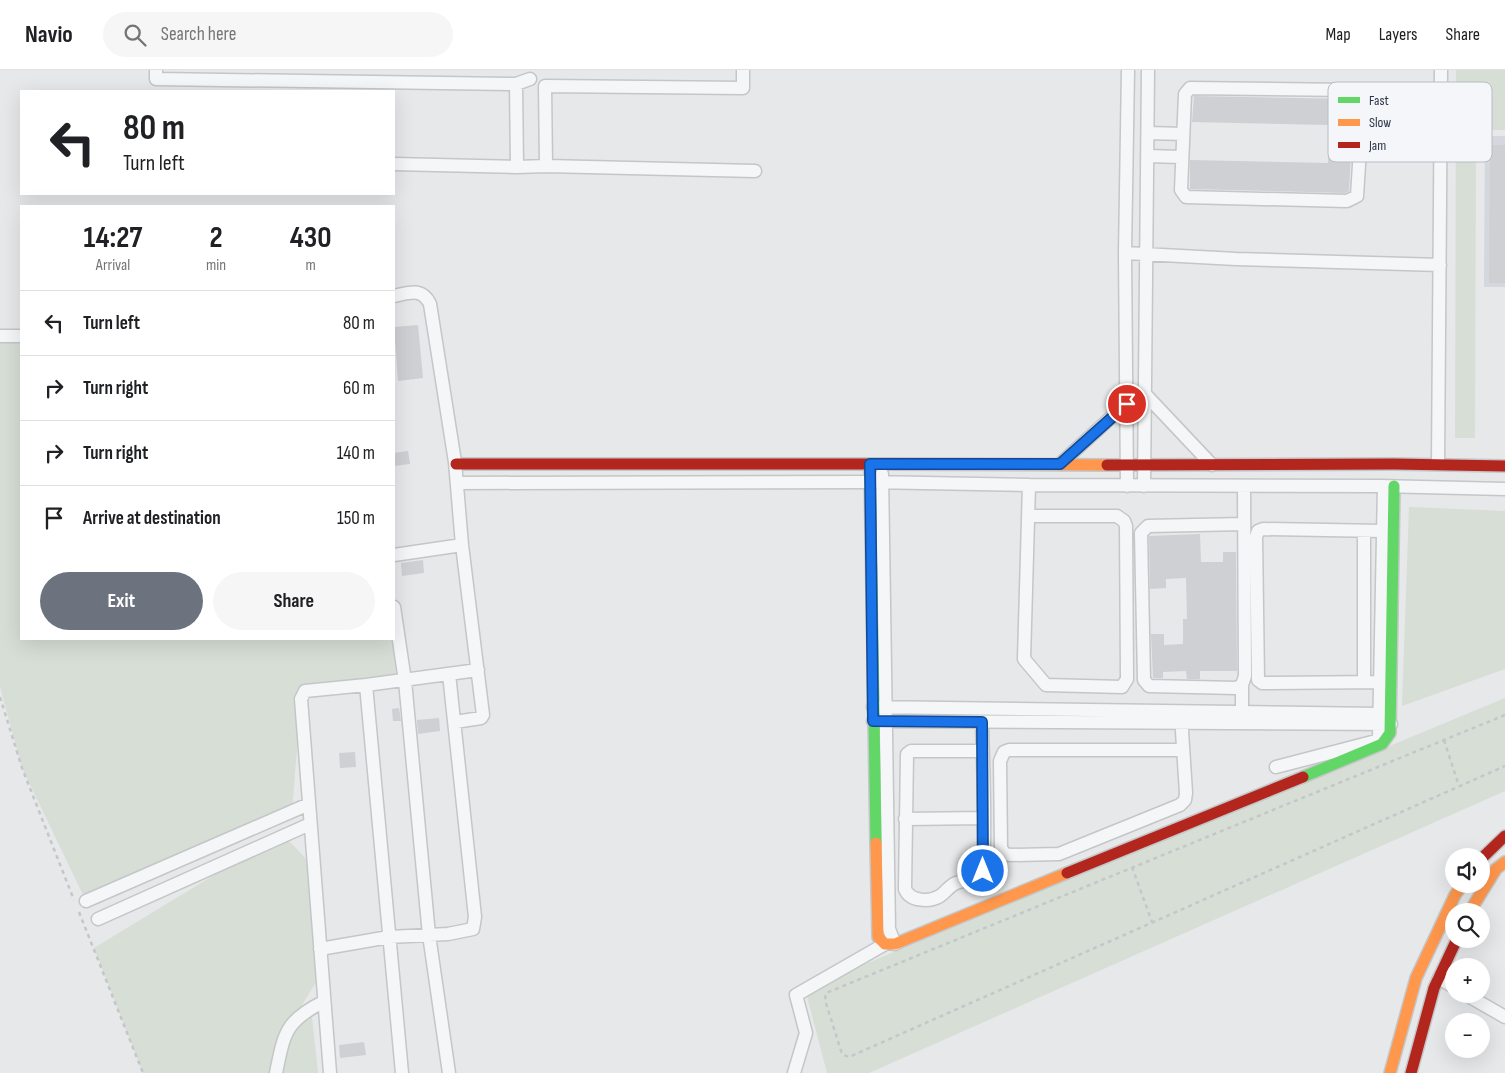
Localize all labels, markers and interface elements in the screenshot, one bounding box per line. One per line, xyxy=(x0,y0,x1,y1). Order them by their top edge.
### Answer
search box xyxy=(103,12,453,57)
text: Navio xyxy=(25,20,73,49)
icon: search xyxy=(121,21,149,49)
text: Search here xyxy=(161,23,236,46)
text: Map xyxy=(1326,24,1351,45)
text: Layers xyxy=(1379,24,1418,45)
text: Share xyxy=(1446,24,1480,45)
legend xyxy=(1328,82,1492,162)
text: Fast xyxy=(1369,92,1389,109)
text: 80 m xyxy=(123,107,185,150)
icon: left xyxy=(40,110,105,175)
text: Slow xyxy=(1369,114,1391,131)
text: Jam xyxy=(1368,137,1386,154)
text: Turn left xyxy=(123,150,185,177)
text: 14:27 xyxy=(84,220,142,256)
text: 2 xyxy=(210,220,223,256)
text: 430 xyxy=(290,220,331,256)
text: Arrival xyxy=(96,256,130,275)
text: min xyxy=(206,256,226,275)
text: m xyxy=(305,256,316,275)
icon: left xyxy=(40,309,68,337)
text: Turn left xyxy=(83,312,140,335)
text: 80 m xyxy=(343,312,375,335)
icon: right xyxy=(40,374,68,402)
text: Turn right xyxy=(83,377,148,400)
text: 60 m xyxy=(343,377,375,400)
pin xyxy=(1106,383,1148,425)
icon: arrive xyxy=(1113,390,1141,418)
icon: right xyxy=(40,439,68,467)
text: Turn right xyxy=(83,442,148,465)
text: 140 m xyxy=(337,442,375,465)
icon: arrive xyxy=(40,504,68,532)
text: Arrive at destination xyxy=(83,507,221,530)
text: 150 m xyxy=(337,507,375,530)
button: Exit xyxy=(40,572,203,630)
button: Share xyxy=(213,572,375,630)
position arrow xyxy=(956,844,1008,896)
map controls xyxy=(1445,848,1490,1058)
button: sound xyxy=(1445,848,1490,893)
button: search xyxy=(1445,903,1490,948)
button: + xyxy=(1445,958,1490,1003)
button: − xyxy=(1445,1013,1490,1058)

